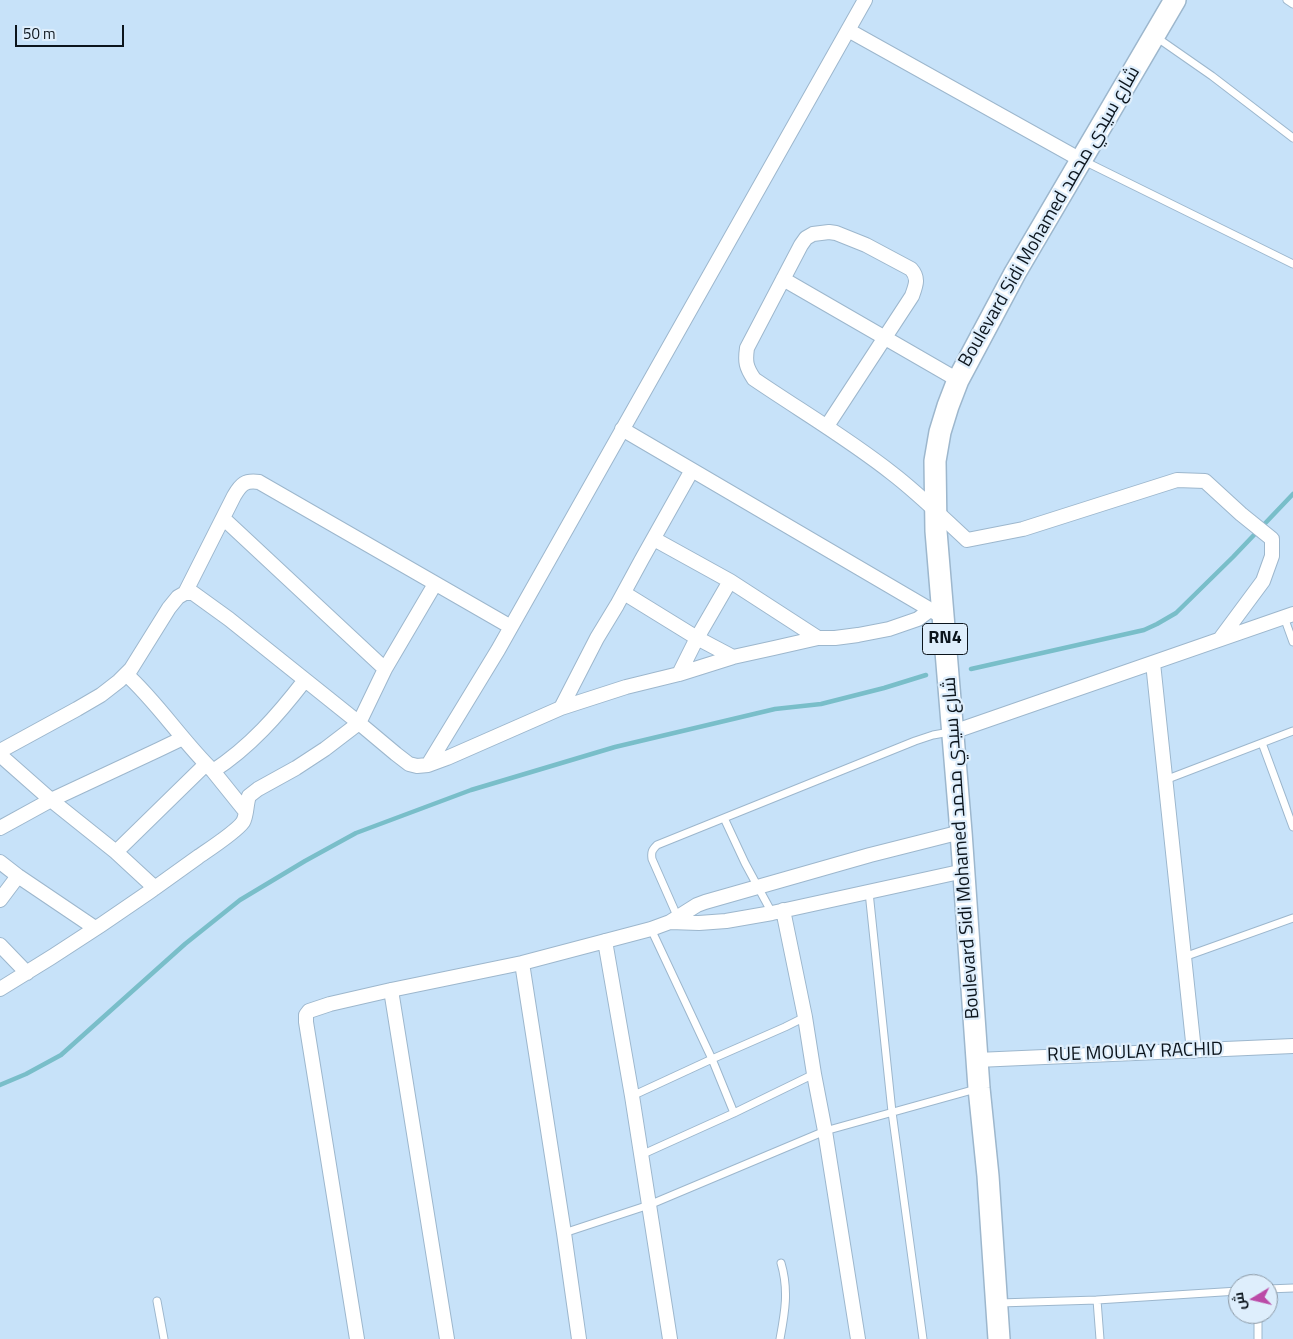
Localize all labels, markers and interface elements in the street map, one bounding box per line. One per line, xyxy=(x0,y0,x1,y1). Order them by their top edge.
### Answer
scale bar xyxy=(18,15,126,47)
text: 50 m xyxy=(23,22,56,45)
street label: Boulevard Sidi Mohamed شارع سيدي محمد xyxy=(954,63,1146,371)
road number: RN4 xyxy=(922,624,968,654)
street label: Boulevard Sidi Mohamed شارع سيدي محمد xyxy=(939,676,985,1020)
street label: RUE MOULAY RACHID xyxy=(1047,1039,1223,1067)
north arrow xyxy=(1228,1274,1278,1324)
text: ش xyxy=(1227,1291,1250,1312)

